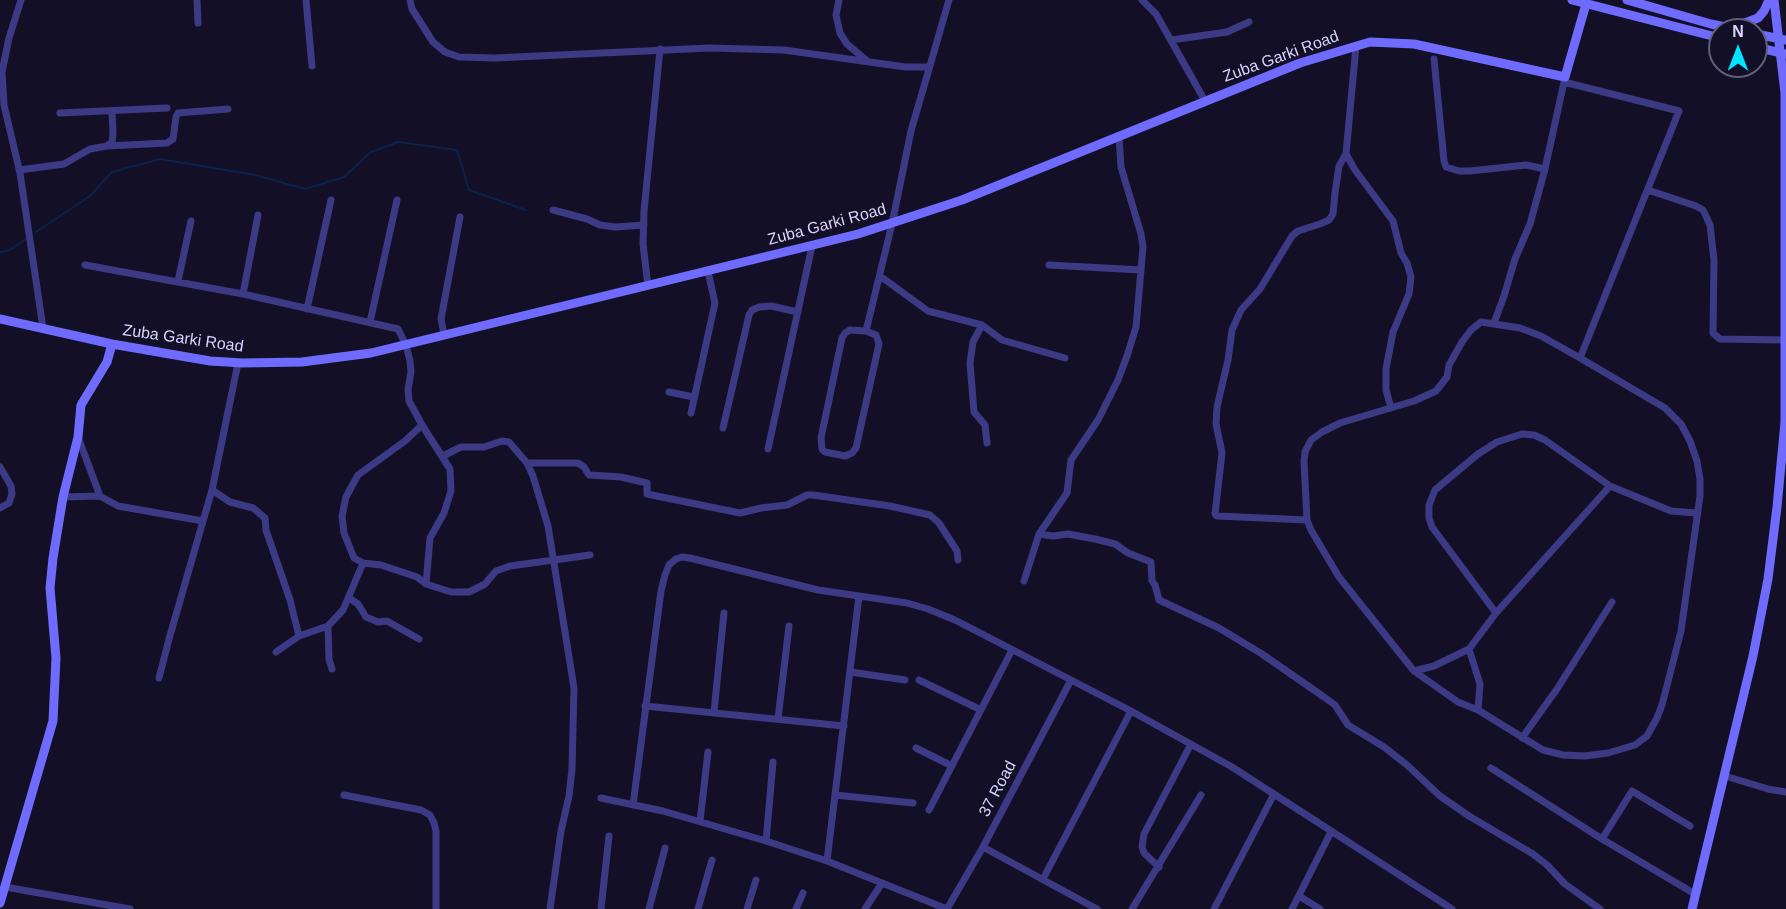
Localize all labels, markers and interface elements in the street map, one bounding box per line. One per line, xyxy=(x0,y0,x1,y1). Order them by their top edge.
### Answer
north arrow xyxy=(1708,18,1768,78)
text: N xyxy=(1732,23,1744,40)
street label: Zuba Garki Road xyxy=(1220,27,1342,87)
street label: Zuba Garki Road xyxy=(766,200,888,250)
street label: Zuba Garki Road xyxy=(121,321,245,357)
street label: 37 Road xyxy=(975,758,1021,820)

